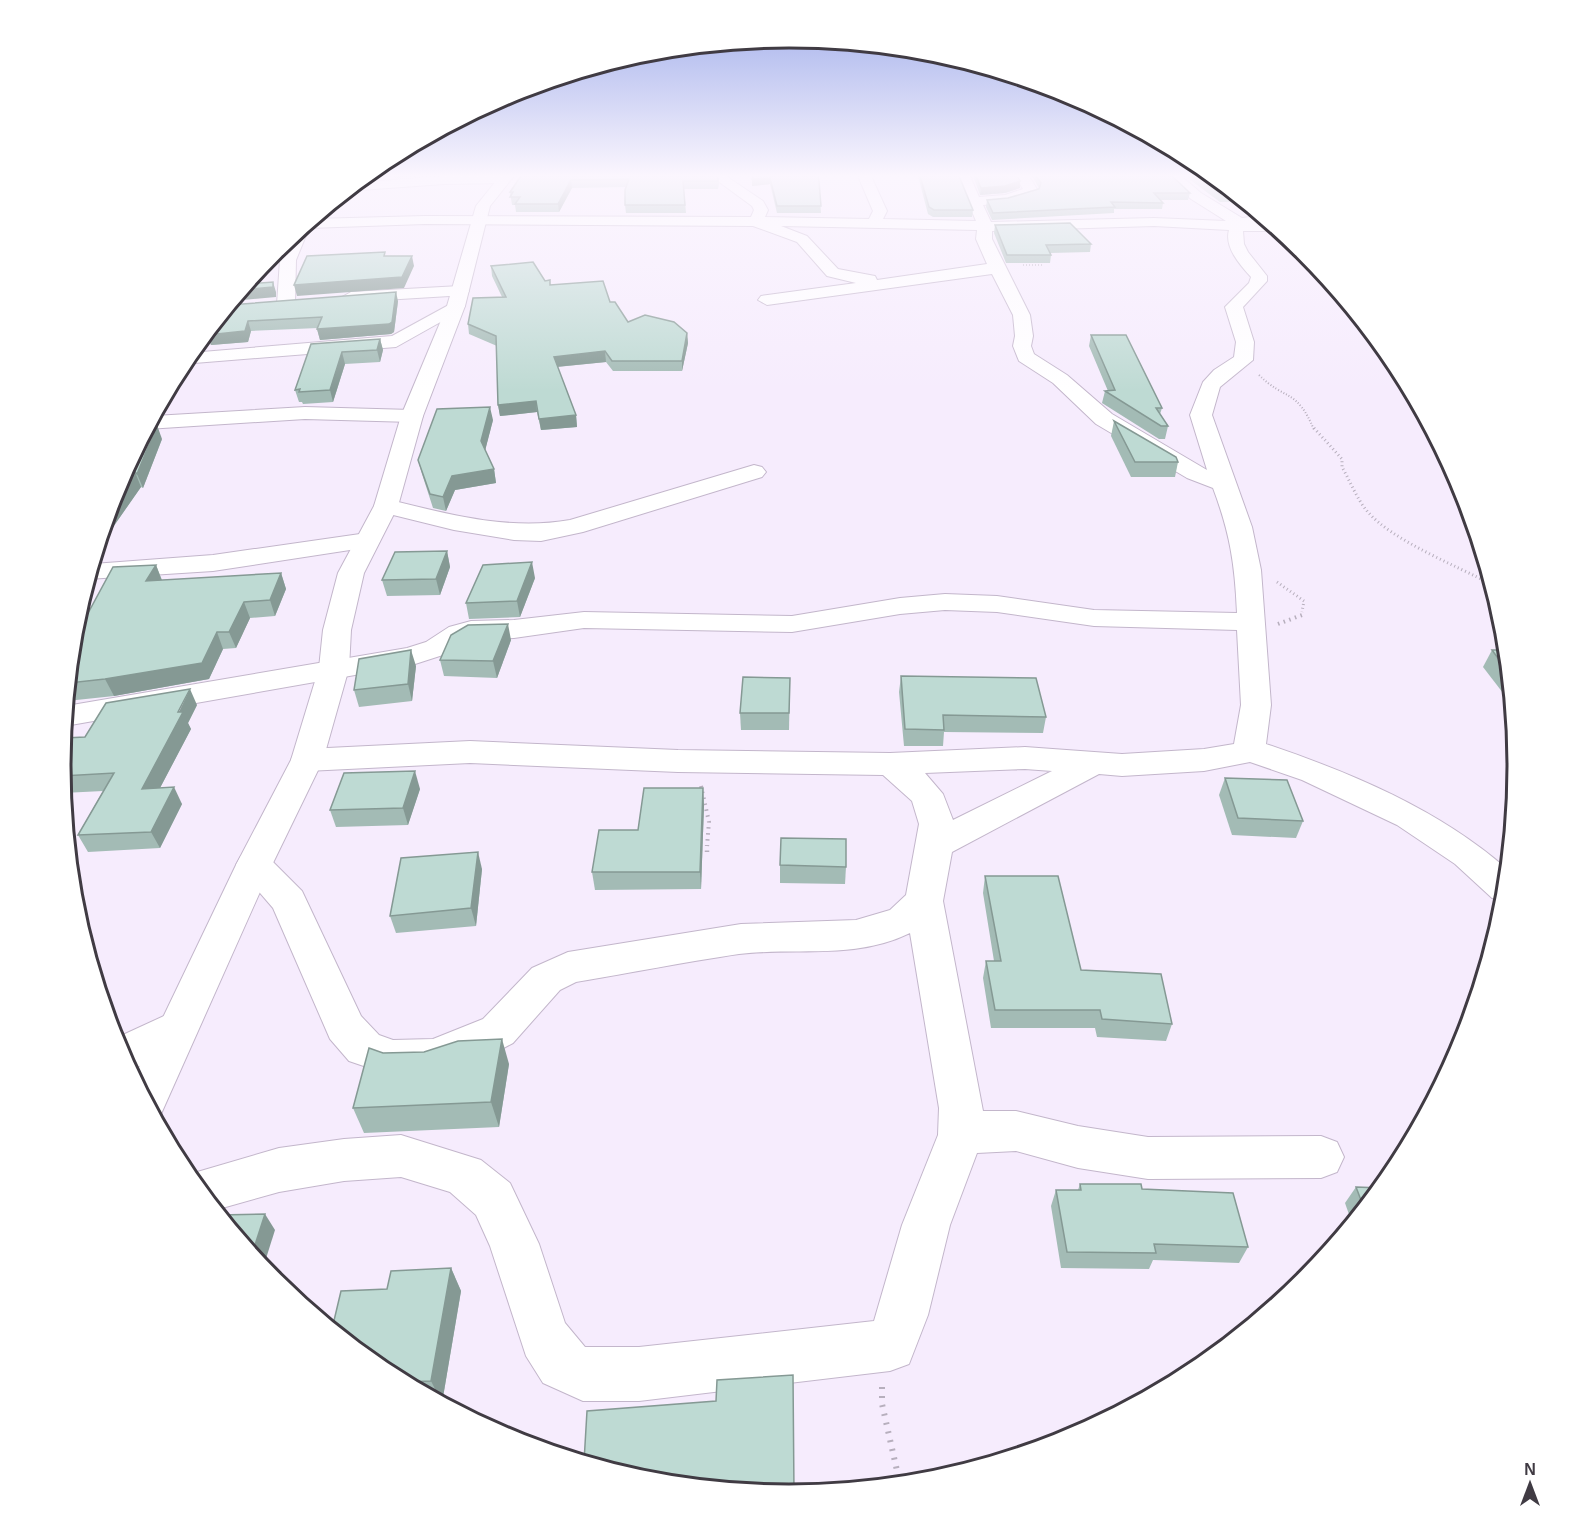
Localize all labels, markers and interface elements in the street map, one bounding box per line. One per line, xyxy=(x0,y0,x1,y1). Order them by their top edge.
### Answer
north arrow xyxy=(1500,1454,1560,1514)
text: N xyxy=(1524,1461,1536,1478)

